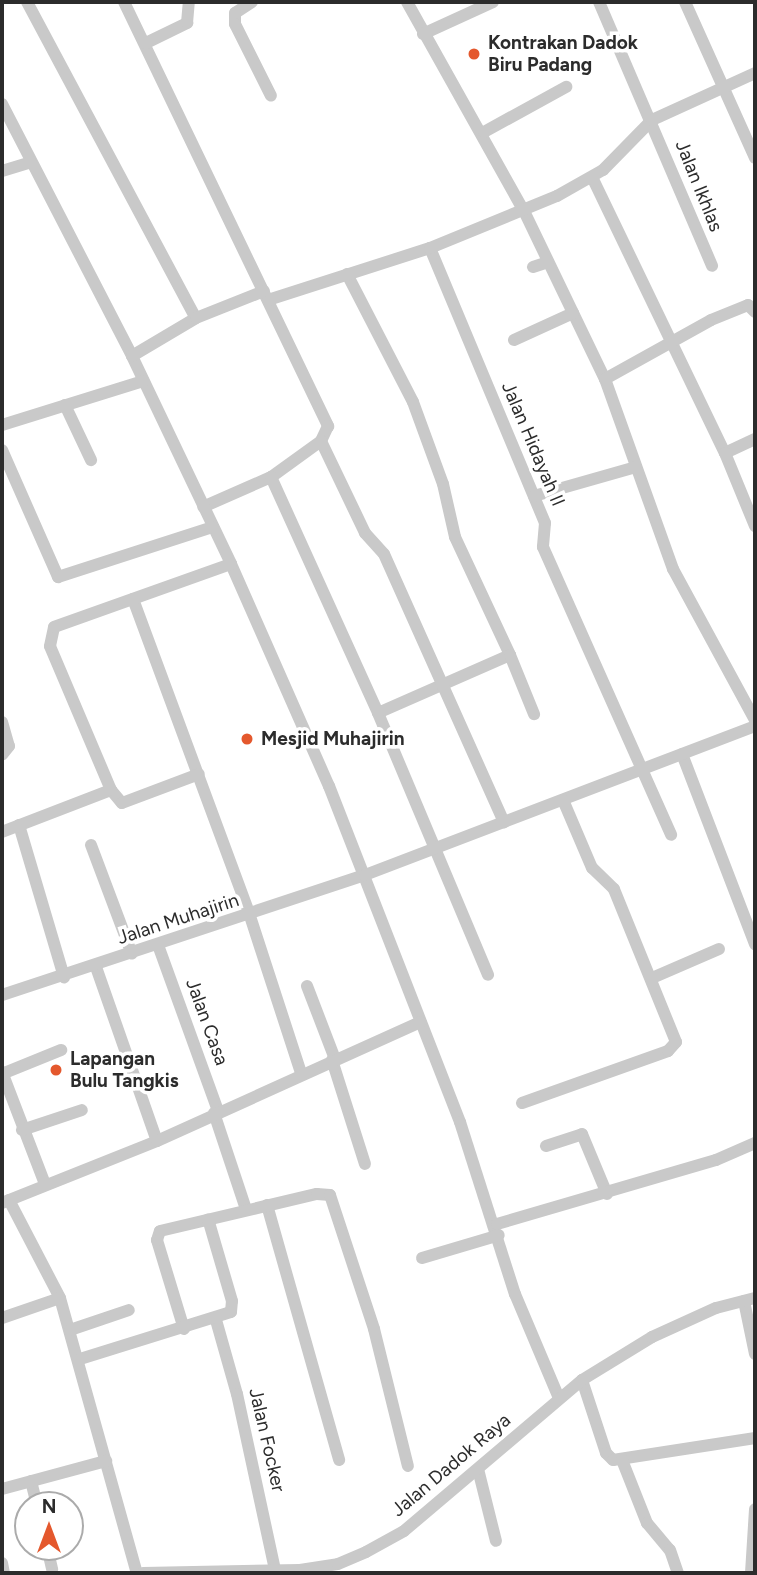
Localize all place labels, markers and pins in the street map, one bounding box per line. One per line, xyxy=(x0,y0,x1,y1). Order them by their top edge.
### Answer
place label: Kontrakan Dadok Biru Padang xyxy=(488,32,638,76)
marker: Kontrakan Dadok Biru Padang xyxy=(466,46,482,62)
place label: Mesjid Muhajirin xyxy=(261,728,405,750)
marker: Mesjid Muhajirin xyxy=(239,731,255,747)
place label: Lapangan Bulu Tangkis xyxy=(70,1048,179,1092)
marker: Lapangan Bulu Tangkis xyxy=(48,1062,64,1078)

